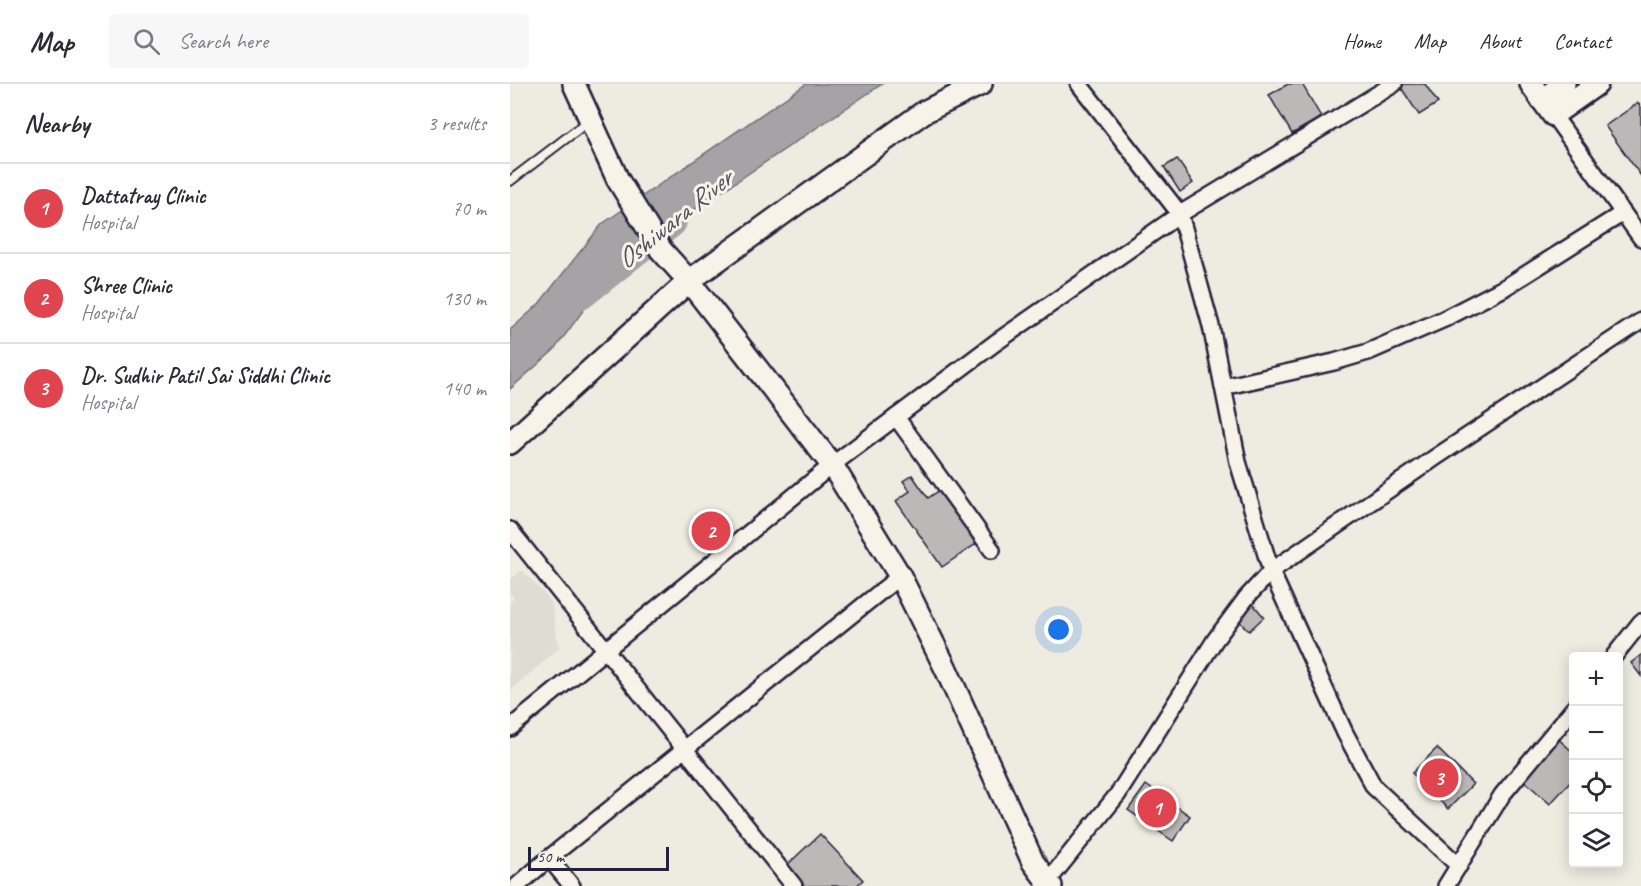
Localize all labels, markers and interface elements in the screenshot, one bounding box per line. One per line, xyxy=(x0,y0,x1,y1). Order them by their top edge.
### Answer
search box xyxy=(109,14,529,68)
text: Map xyxy=(30,24,73,59)
icon: search xyxy=(130,25,163,58)
text: Search here xyxy=(178,27,268,55)
text: Home xyxy=(1343,28,1381,54)
text: Map xyxy=(1414,28,1446,54)
text: About xyxy=(1479,28,1521,54)
text: Contact xyxy=(1554,28,1611,54)
text: Nearby xyxy=(24,107,89,140)
text: 3 results xyxy=(427,111,486,136)
water label: Oshiwara River xyxy=(609,159,742,276)
text: Dattatray Clinic xyxy=(81,182,206,210)
text: 1 xyxy=(39,196,48,221)
text: 70 m xyxy=(452,196,486,221)
text: Hospital xyxy=(81,210,136,235)
text: Shree Clinic xyxy=(81,272,172,300)
text: 2 xyxy=(39,286,48,311)
text: 130 m xyxy=(443,286,486,311)
text: Hospital xyxy=(81,300,136,325)
text: Dr. Sudhir Patil Sai Siddhi Clinic xyxy=(81,362,330,390)
text: 3 xyxy=(39,376,48,401)
text: 140 m xyxy=(443,376,486,401)
text: Hospital xyxy=(81,390,136,415)
pin: 2 xyxy=(692,508,730,554)
your location xyxy=(1044,615,1073,644)
map controls xyxy=(1569,652,1623,868)
button: + xyxy=(1569,652,1623,706)
button: − xyxy=(1569,706,1623,760)
pin: 3 xyxy=(1420,756,1458,800)
button: locate xyxy=(1569,760,1623,814)
pin: 1 xyxy=(1138,786,1176,830)
button: layers xyxy=(1569,814,1623,868)
scale bar xyxy=(528,844,669,872)
text: 50 m xyxy=(537,847,564,867)

